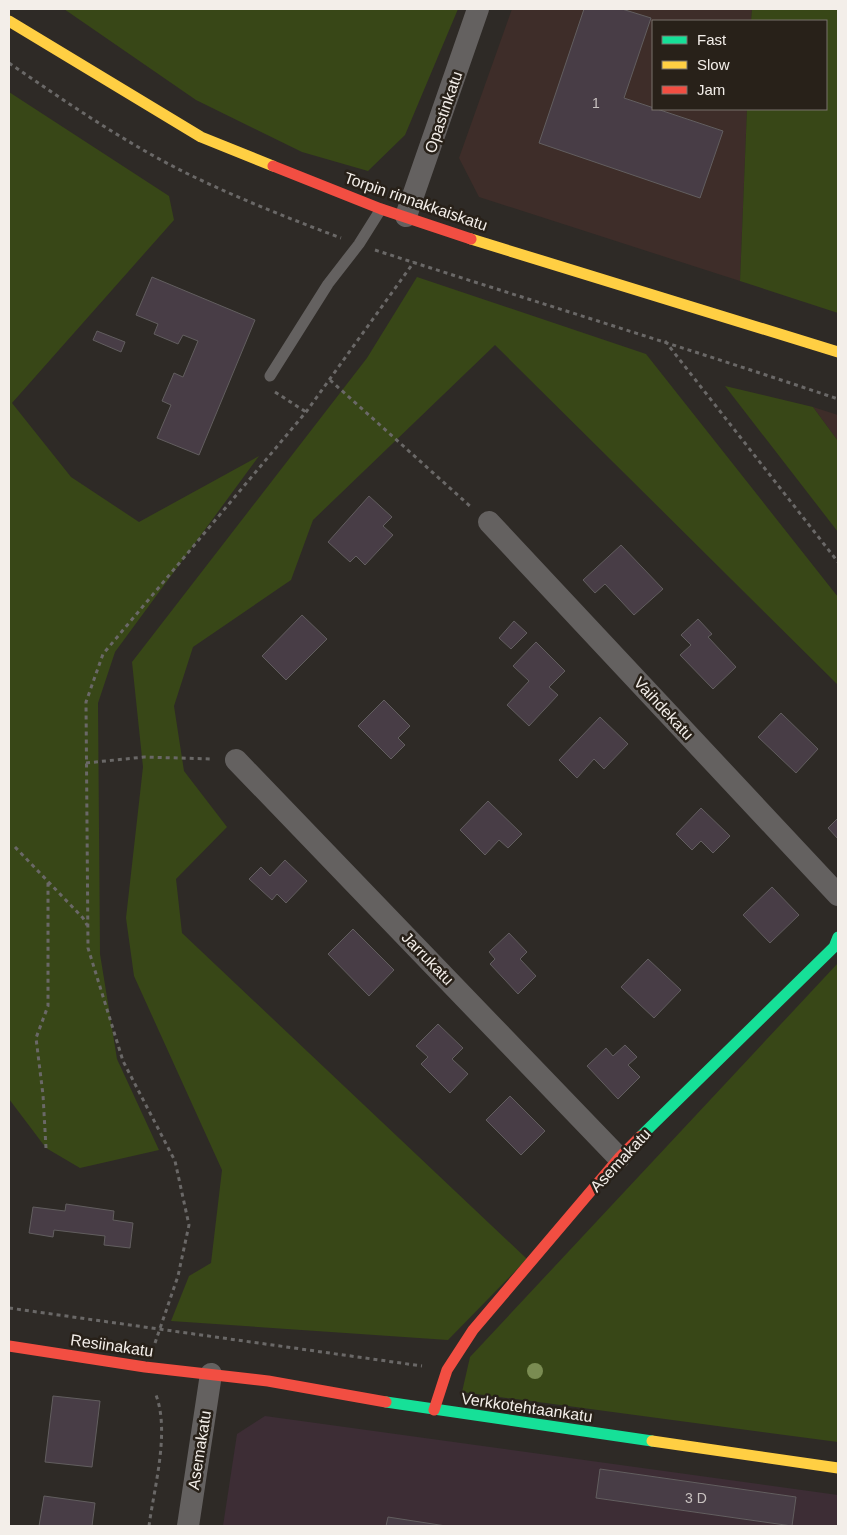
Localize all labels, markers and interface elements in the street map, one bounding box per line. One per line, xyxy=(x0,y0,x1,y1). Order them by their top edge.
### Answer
legend xyxy=(652,20,827,110)
text: Fast xyxy=(697,31,727,48)
text: Slow xyxy=(697,56,730,73)
street label: Opastinkatu xyxy=(422,69,465,155)
text: Jam xyxy=(697,81,725,98)
house number: 1 xyxy=(592,95,600,111)
street label: Torpin rinnakkaiskatu xyxy=(342,169,490,234)
street label: Vaihdekatu xyxy=(631,674,697,743)
street label: Jarrukatu xyxy=(398,928,457,988)
street label: Asemakatu xyxy=(587,1125,654,1195)
street label: Resiinakatu xyxy=(69,1331,155,1360)
street label: Verkkotehtaankatu xyxy=(460,1390,594,1425)
street label: Asemakatu xyxy=(185,1409,214,1491)
house number: 3 D xyxy=(685,1490,707,1506)

